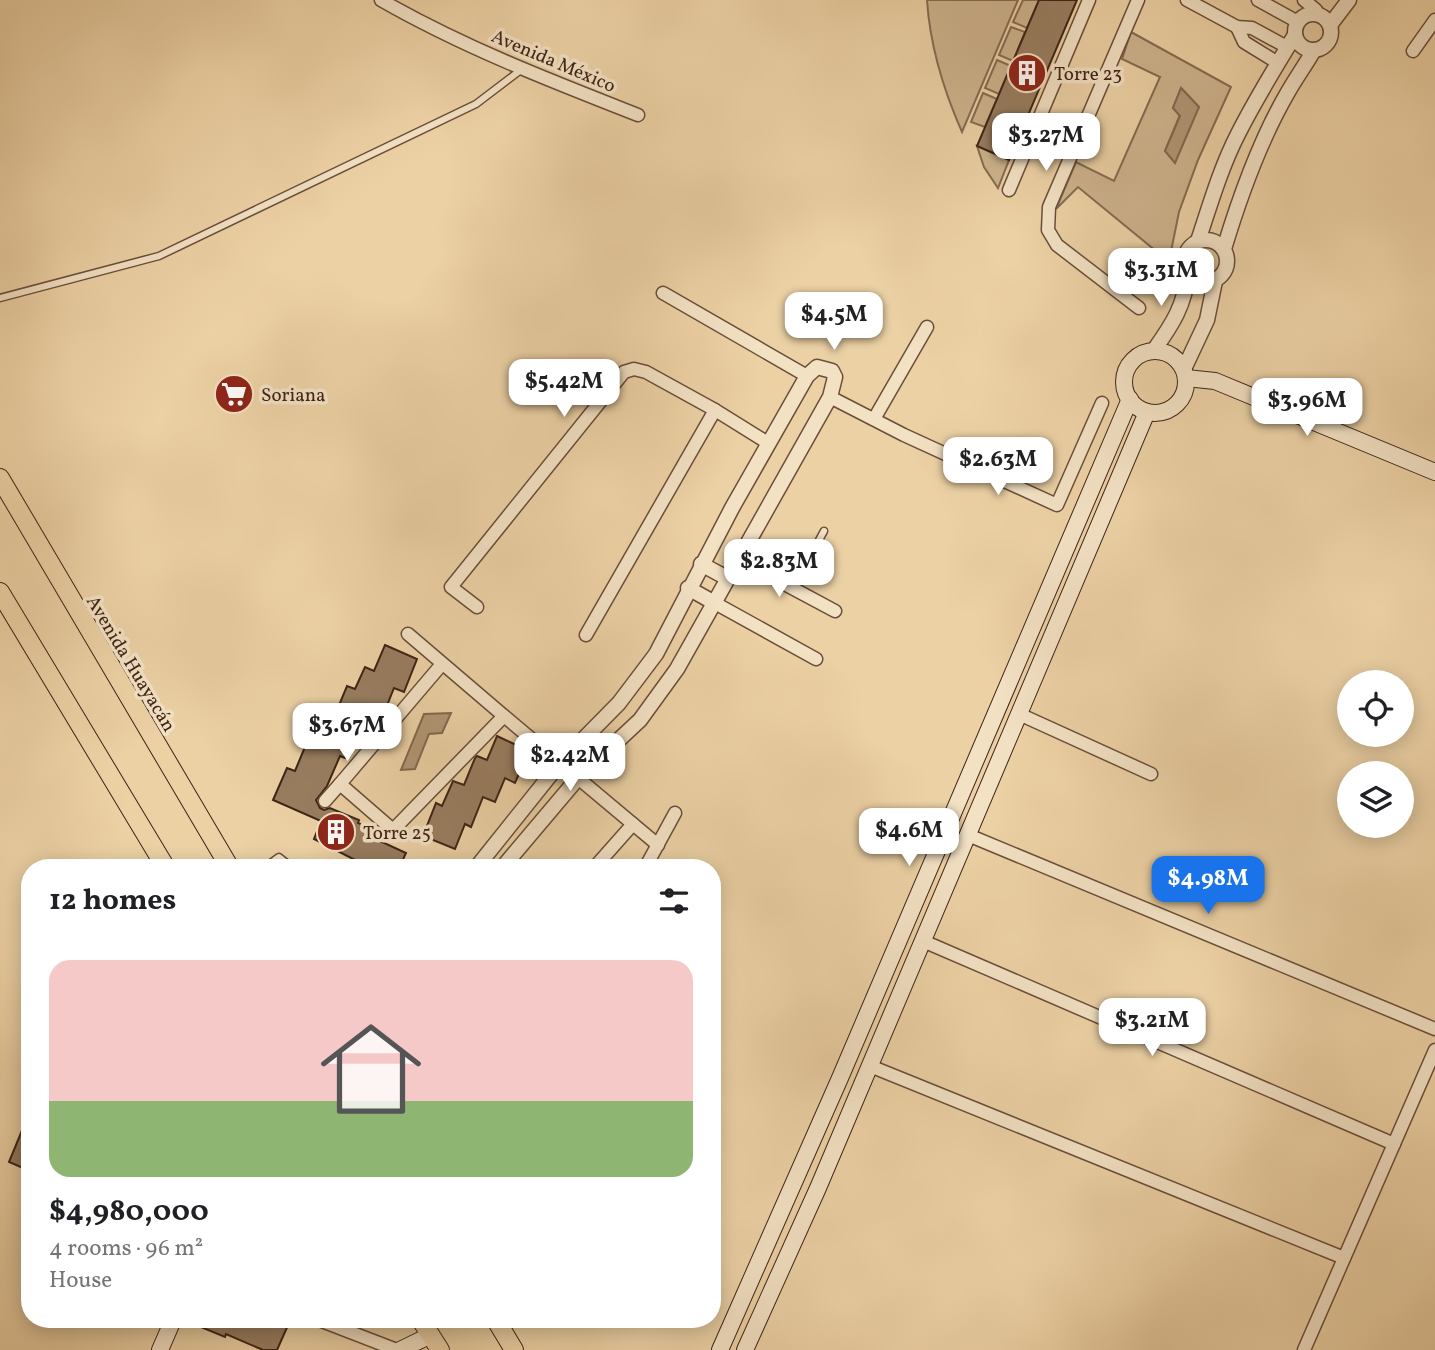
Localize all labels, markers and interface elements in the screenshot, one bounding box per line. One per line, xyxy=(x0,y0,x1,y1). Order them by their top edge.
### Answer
street label: Avenida México xyxy=(487,24,619,100)
building icon: Torre 23 xyxy=(1006,52,1048,94)
place label: Torre 23 xyxy=(1054,62,1122,88)
pin: $3.27M xyxy=(989,114,1103,173)
text: $3.27M xyxy=(1008,120,1084,152)
pin: $3.31M xyxy=(1104,248,1218,308)
text: $3.31M xyxy=(1124,255,1198,287)
pin: $4.5M xyxy=(785,292,883,352)
text: $4.5M xyxy=(801,299,867,331)
pin: $5.42M xyxy=(507,360,621,419)
text: $5.42M xyxy=(525,366,603,398)
supermarket icon: Soriana xyxy=(213,373,255,415)
pin: $3.96M xyxy=(1250,378,1364,438)
place label: Soriana xyxy=(261,383,326,409)
text: $3.96M xyxy=(1267,385,1347,417)
pin: $2.63M xyxy=(941,438,1055,497)
text: $2.63M xyxy=(959,444,1037,476)
pin: $2.83M xyxy=(722,540,836,599)
text: $2.83M xyxy=(740,546,818,578)
street label: Avenida Huayacán xyxy=(79,591,181,737)
map controls xyxy=(1337,670,1414,838)
button: locate xyxy=(1337,670,1414,747)
pin: $3.67M xyxy=(290,704,404,763)
text: $3.67M xyxy=(309,710,385,742)
pin: $2.42M xyxy=(513,734,627,793)
text: $2.42M xyxy=(530,740,610,772)
button: layers xyxy=(1337,761,1414,838)
pin: $4.6M xyxy=(860,808,958,868)
building icon: Torre 25 xyxy=(315,811,357,853)
text: $4.6M xyxy=(875,815,943,847)
place label: Torre 25 xyxy=(363,821,431,847)
pin: $4.98M xyxy=(1151,856,1265,916)
text: $4.98M xyxy=(1168,863,1248,895)
text: 12 homes xyxy=(49,880,176,922)
icon: filters xyxy=(655,882,693,920)
pin: $3.21M xyxy=(1095,998,1209,1058)
text: $3.21M xyxy=(1115,1005,1189,1037)
icon: home xyxy=(308,1006,434,1132)
text: $4,980,000 xyxy=(49,1191,209,1233)
text: 4 rooms · 96 m² xyxy=(49,1233,203,1265)
text: House xyxy=(49,1265,112,1297)

